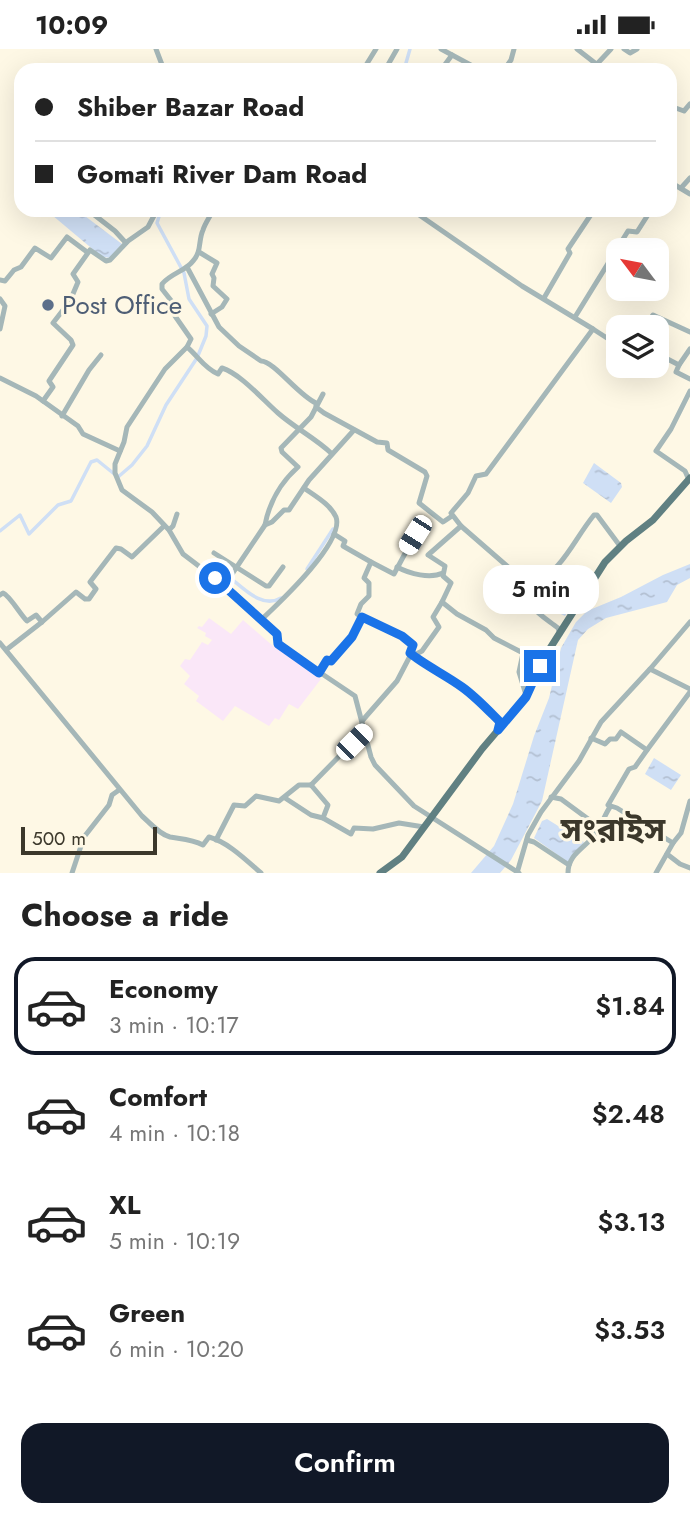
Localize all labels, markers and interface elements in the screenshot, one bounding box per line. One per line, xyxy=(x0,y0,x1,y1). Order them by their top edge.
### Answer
text: 10:09 xyxy=(35,6,108,44)
text: Shiber Bazar Road xyxy=(77,88,304,126)
text: Gomati River Dam Road xyxy=(77,155,367,193)
north arrow xyxy=(606,238,668,301)
map controls xyxy=(606,238,669,378)
place label: Post Office xyxy=(62,286,182,324)
marker: Post Office xyxy=(40,297,56,313)
button: layers xyxy=(606,315,669,378)
car xyxy=(395,512,436,558)
route start xyxy=(199,562,231,594)
callout: 5 min xyxy=(482,565,598,613)
text: 5 min xyxy=(512,572,570,606)
route end xyxy=(524,650,556,682)
car xyxy=(332,720,377,764)
district label: সংরাইস xyxy=(560,806,666,853)
scale bar xyxy=(21,824,158,856)
text: 500 m xyxy=(32,825,86,852)
text: Choose a ride xyxy=(21,892,229,938)
text: Economy xyxy=(109,970,218,1008)
icon: car xyxy=(25,975,88,1038)
text: $1.84 xyxy=(595,987,665,1025)
text: 3 min · 10:17 xyxy=(109,1008,239,1042)
text: Comfort xyxy=(109,1078,207,1116)
icon: car xyxy=(25,1083,88,1146)
text: $2.48 xyxy=(592,1095,665,1133)
text: 4 min · 10:18 xyxy=(109,1116,240,1150)
text: XL xyxy=(109,1186,141,1224)
icon: car xyxy=(25,1191,88,1254)
text: $3.13 xyxy=(598,1203,665,1241)
text: 5 min · 10:19 xyxy=(109,1224,240,1258)
text: Green xyxy=(109,1294,185,1332)
icon: car xyxy=(25,1299,88,1362)
text: $3.53 xyxy=(594,1311,665,1349)
text: 6 min · 10:20 xyxy=(109,1332,244,1366)
button: Confirm xyxy=(21,1423,669,1503)

